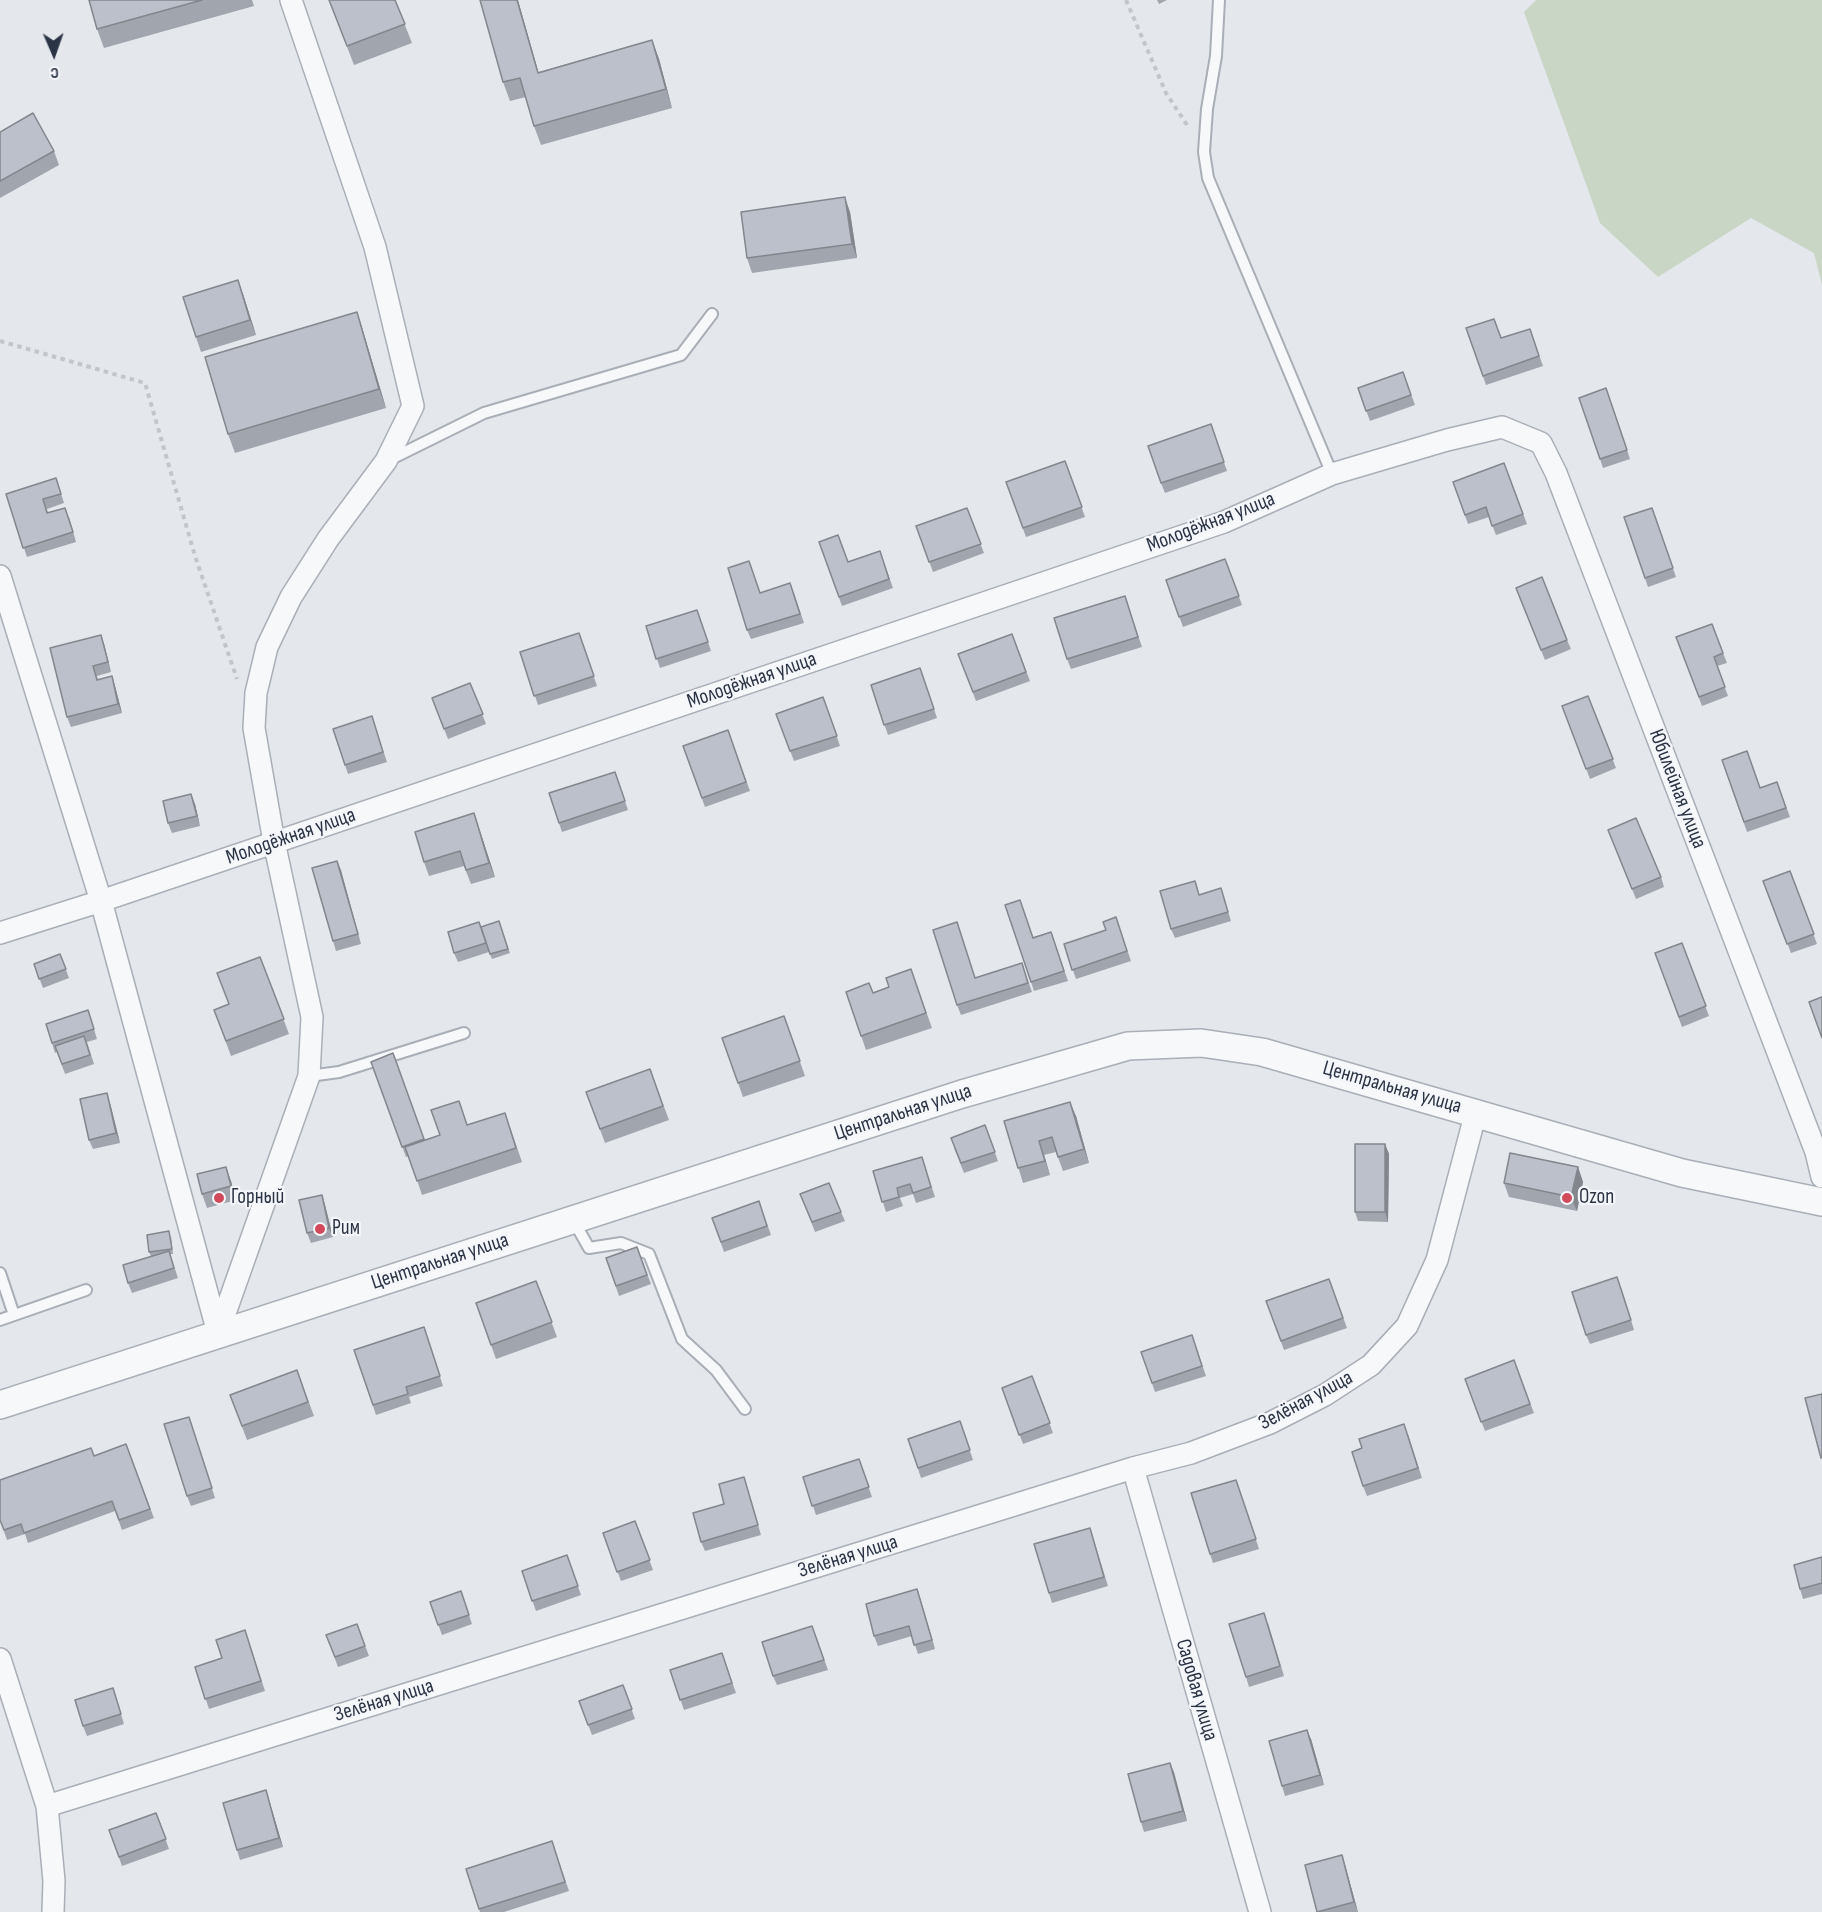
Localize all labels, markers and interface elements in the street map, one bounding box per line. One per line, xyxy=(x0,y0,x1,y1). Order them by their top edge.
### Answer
north arrow xyxy=(24,24,84,84)
text: С xyxy=(50,63,59,82)
street label: Молодёжная улица xyxy=(1143,487,1279,559)
street label: Молодёжная улица xyxy=(684,647,820,715)
street label: Юбилейная улица xyxy=(1643,726,1711,852)
street label: Молодёжная улица xyxy=(223,803,359,871)
street label: Центральная улица xyxy=(1320,1056,1464,1120)
street label: Центральная улица xyxy=(831,1079,975,1147)
place label: Горный xyxy=(231,1185,284,1211)
place label: Ozon xyxy=(1579,1185,1614,1211)
marker: Горный xyxy=(212,1191,226,1205)
marker: Ozon xyxy=(1560,1191,1574,1205)
place label: Рим xyxy=(332,1216,360,1242)
marker: Рим xyxy=(313,1222,327,1236)
street label: Центральная улица xyxy=(368,1228,512,1296)
street label: Зелёная улица xyxy=(1255,1366,1357,1436)
street label: Зелёная улица xyxy=(795,1530,901,1584)
street label: Садовая улица xyxy=(1169,1636,1223,1744)
street label: Зелёная улица xyxy=(331,1674,437,1728)

